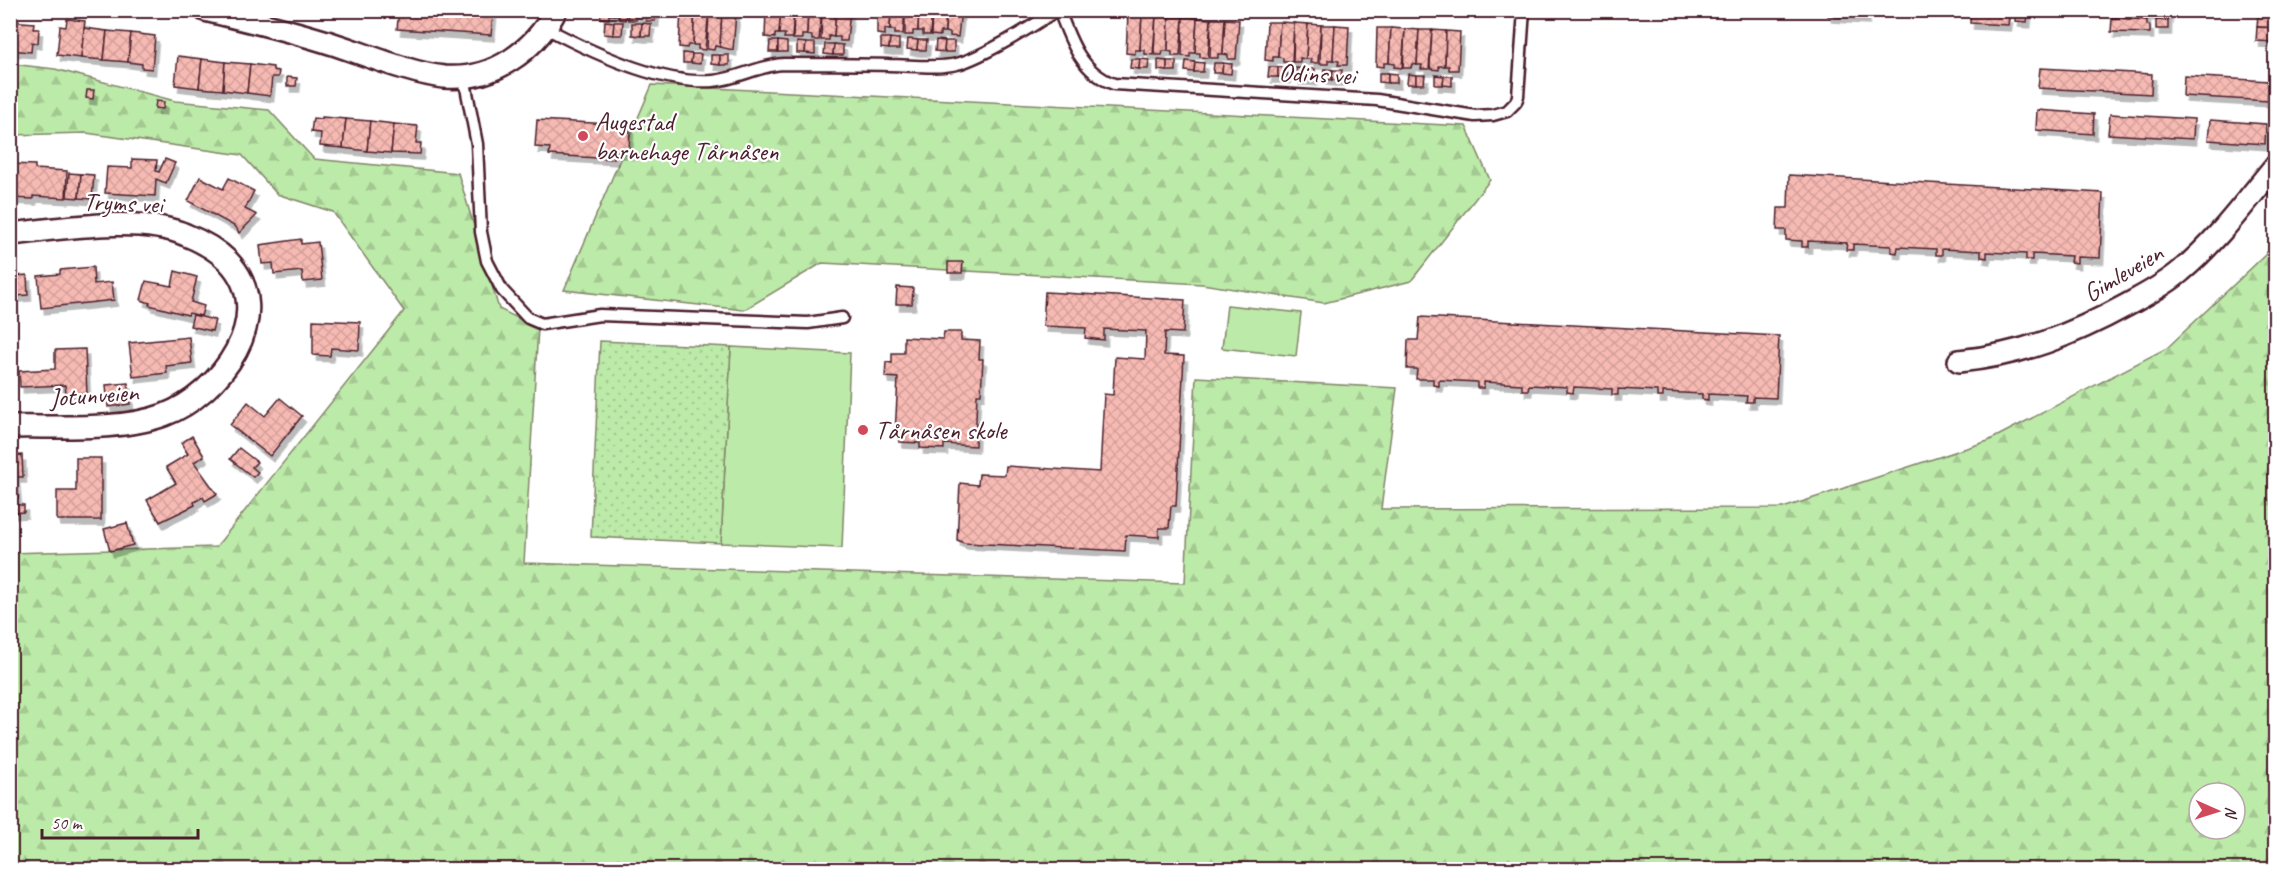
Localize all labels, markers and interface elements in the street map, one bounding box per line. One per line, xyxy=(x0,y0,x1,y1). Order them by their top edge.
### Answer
street label: Odins vei xyxy=(1278,56,1359,93)
place label: Augestad barnehage Tårnåsen xyxy=(595,105,779,168)
marker: Augestad barnehage Tårnåsen xyxy=(576,129,590,143)
street label: Tryms vei xyxy=(83,185,167,221)
street label: Gimleveien xyxy=(2077,236,2170,310)
street label: Jotunveien xyxy=(47,375,141,415)
place label: Tårnåsen skole xyxy=(875,414,1008,447)
marker: Tårnåsen skole xyxy=(856,423,870,437)
north arrow xyxy=(2187,781,2247,841)
scale bar xyxy=(42,802,198,840)
text: N xyxy=(2221,806,2241,820)
text: 50 m xyxy=(51,812,84,834)

